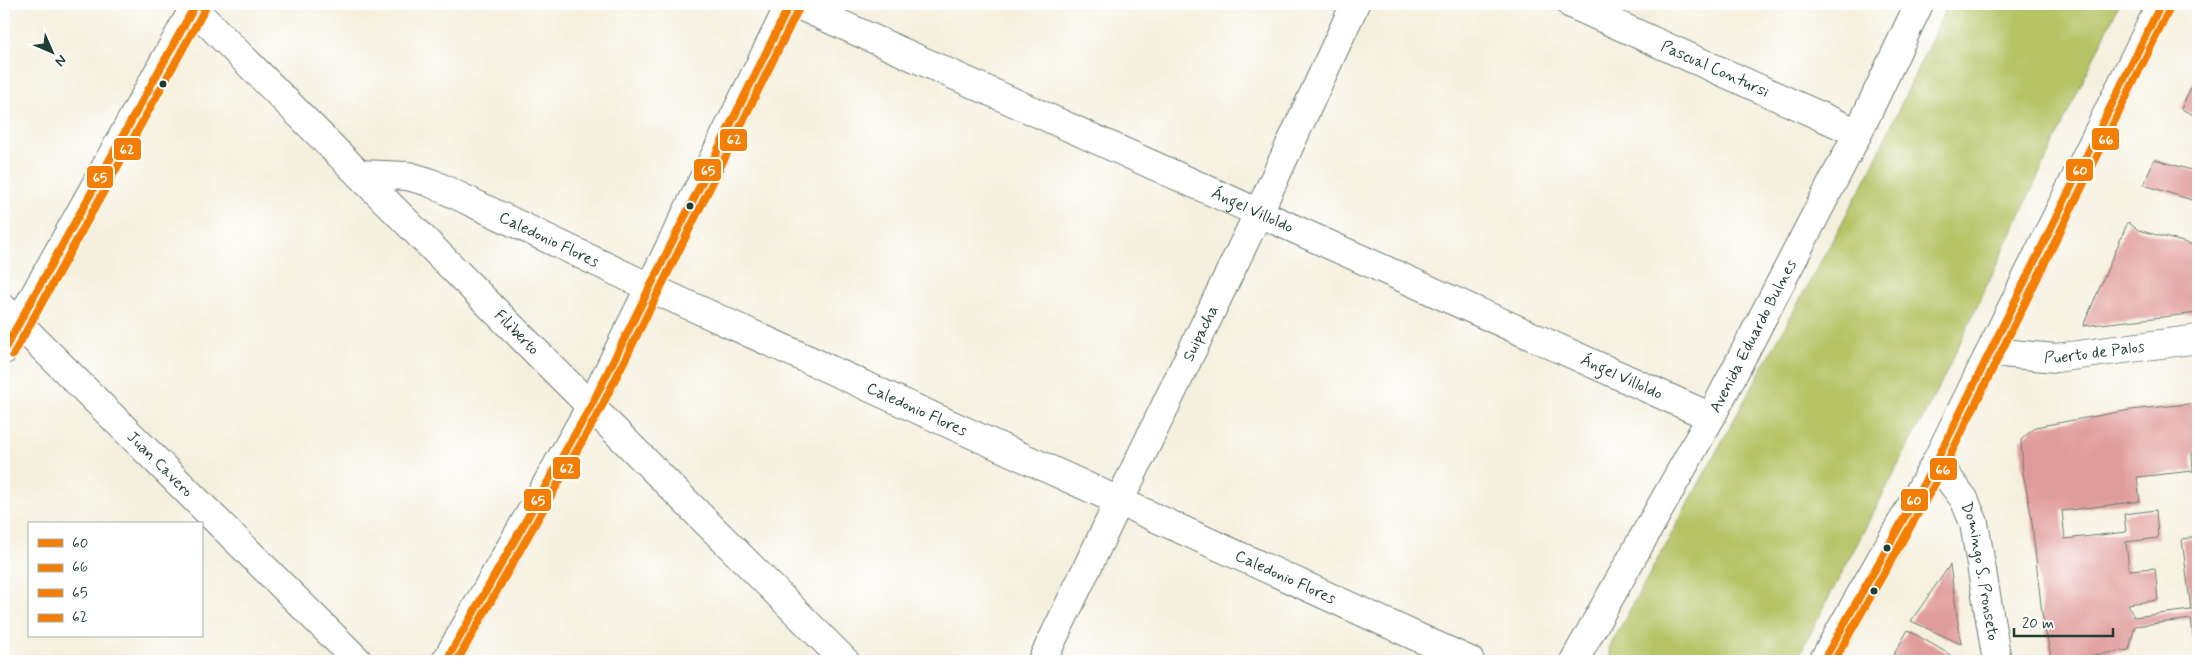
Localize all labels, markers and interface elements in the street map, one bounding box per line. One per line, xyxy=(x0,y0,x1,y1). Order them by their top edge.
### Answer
north arrow xyxy=(28,28,78,78)
street label: Pascual Contursi xyxy=(1658,35,1773,102)
text: N xyxy=(51,51,70,70)
unlabelled marker xyxy=(158,79,168,89)
line badge: 66 xyxy=(2091,127,2120,151)
line badge: 62 xyxy=(719,128,748,152)
text: 62 xyxy=(727,131,741,149)
text: 66 xyxy=(2099,131,2114,149)
line badge: 62 xyxy=(113,137,142,161)
text: 62 xyxy=(120,141,134,159)
line badge: 65 xyxy=(693,158,722,182)
line badge: 60 xyxy=(2065,158,2094,182)
text: 65 xyxy=(701,162,716,180)
text: 60 xyxy=(2072,162,2088,180)
line badge: 65 xyxy=(86,165,114,189)
text: 65 xyxy=(93,169,108,187)
street label: Ángel Villoldo xyxy=(1208,182,1297,238)
unlabelled marker xyxy=(685,201,695,211)
street label: Caledonio Flores xyxy=(496,207,603,272)
street label: Avenida Eduardo Bulnes xyxy=(1705,256,1801,416)
street label: Suipacha xyxy=(1178,302,1223,365)
street label: Filiberto xyxy=(490,305,544,360)
street label: Puerto de Palos xyxy=(2043,336,2146,369)
street label: Ángel Villoldo xyxy=(1577,349,1666,404)
street label: Caledonio Flores xyxy=(863,377,970,441)
street label: Juan Cavero xyxy=(122,427,198,502)
line badge: 62 xyxy=(552,456,581,480)
line badge: 66 xyxy=(1929,457,1958,481)
text: 62 xyxy=(560,460,574,478)
text: 66 xyxy=(1936,461,1951,479)
line badge: 65 xyxy=(523,488,552,512)
line badge: 60 xyxy=(1900,488,1929,512)
text: 65 xyxy=(531,492,546,510)
text: 60 xyxy=(1906,492,1922,510)
street label: Domingo S. Pronseto xyxy=(1956,499,2004,642)
legend xyxy=(28,522,202,638)
text: 60 xyxy=(72,534,88,554)
unlabelled marker xyxy=(1882,543,1892,553)
street label: Caledonio Flores xyxy=(1232,545,1339,609)
text: 66 xyxy=(72,558,88,578)
text: 65 xyxy=(72,584,88,604)
unlabelled marker xyxy=(1869,586,1879,596)
scale bar xyxy=(2014,605,2113,637)
text: 62 xyxy=(72,608,88,628)
text: 20 m xyxy=(2022,614,2054,634)

